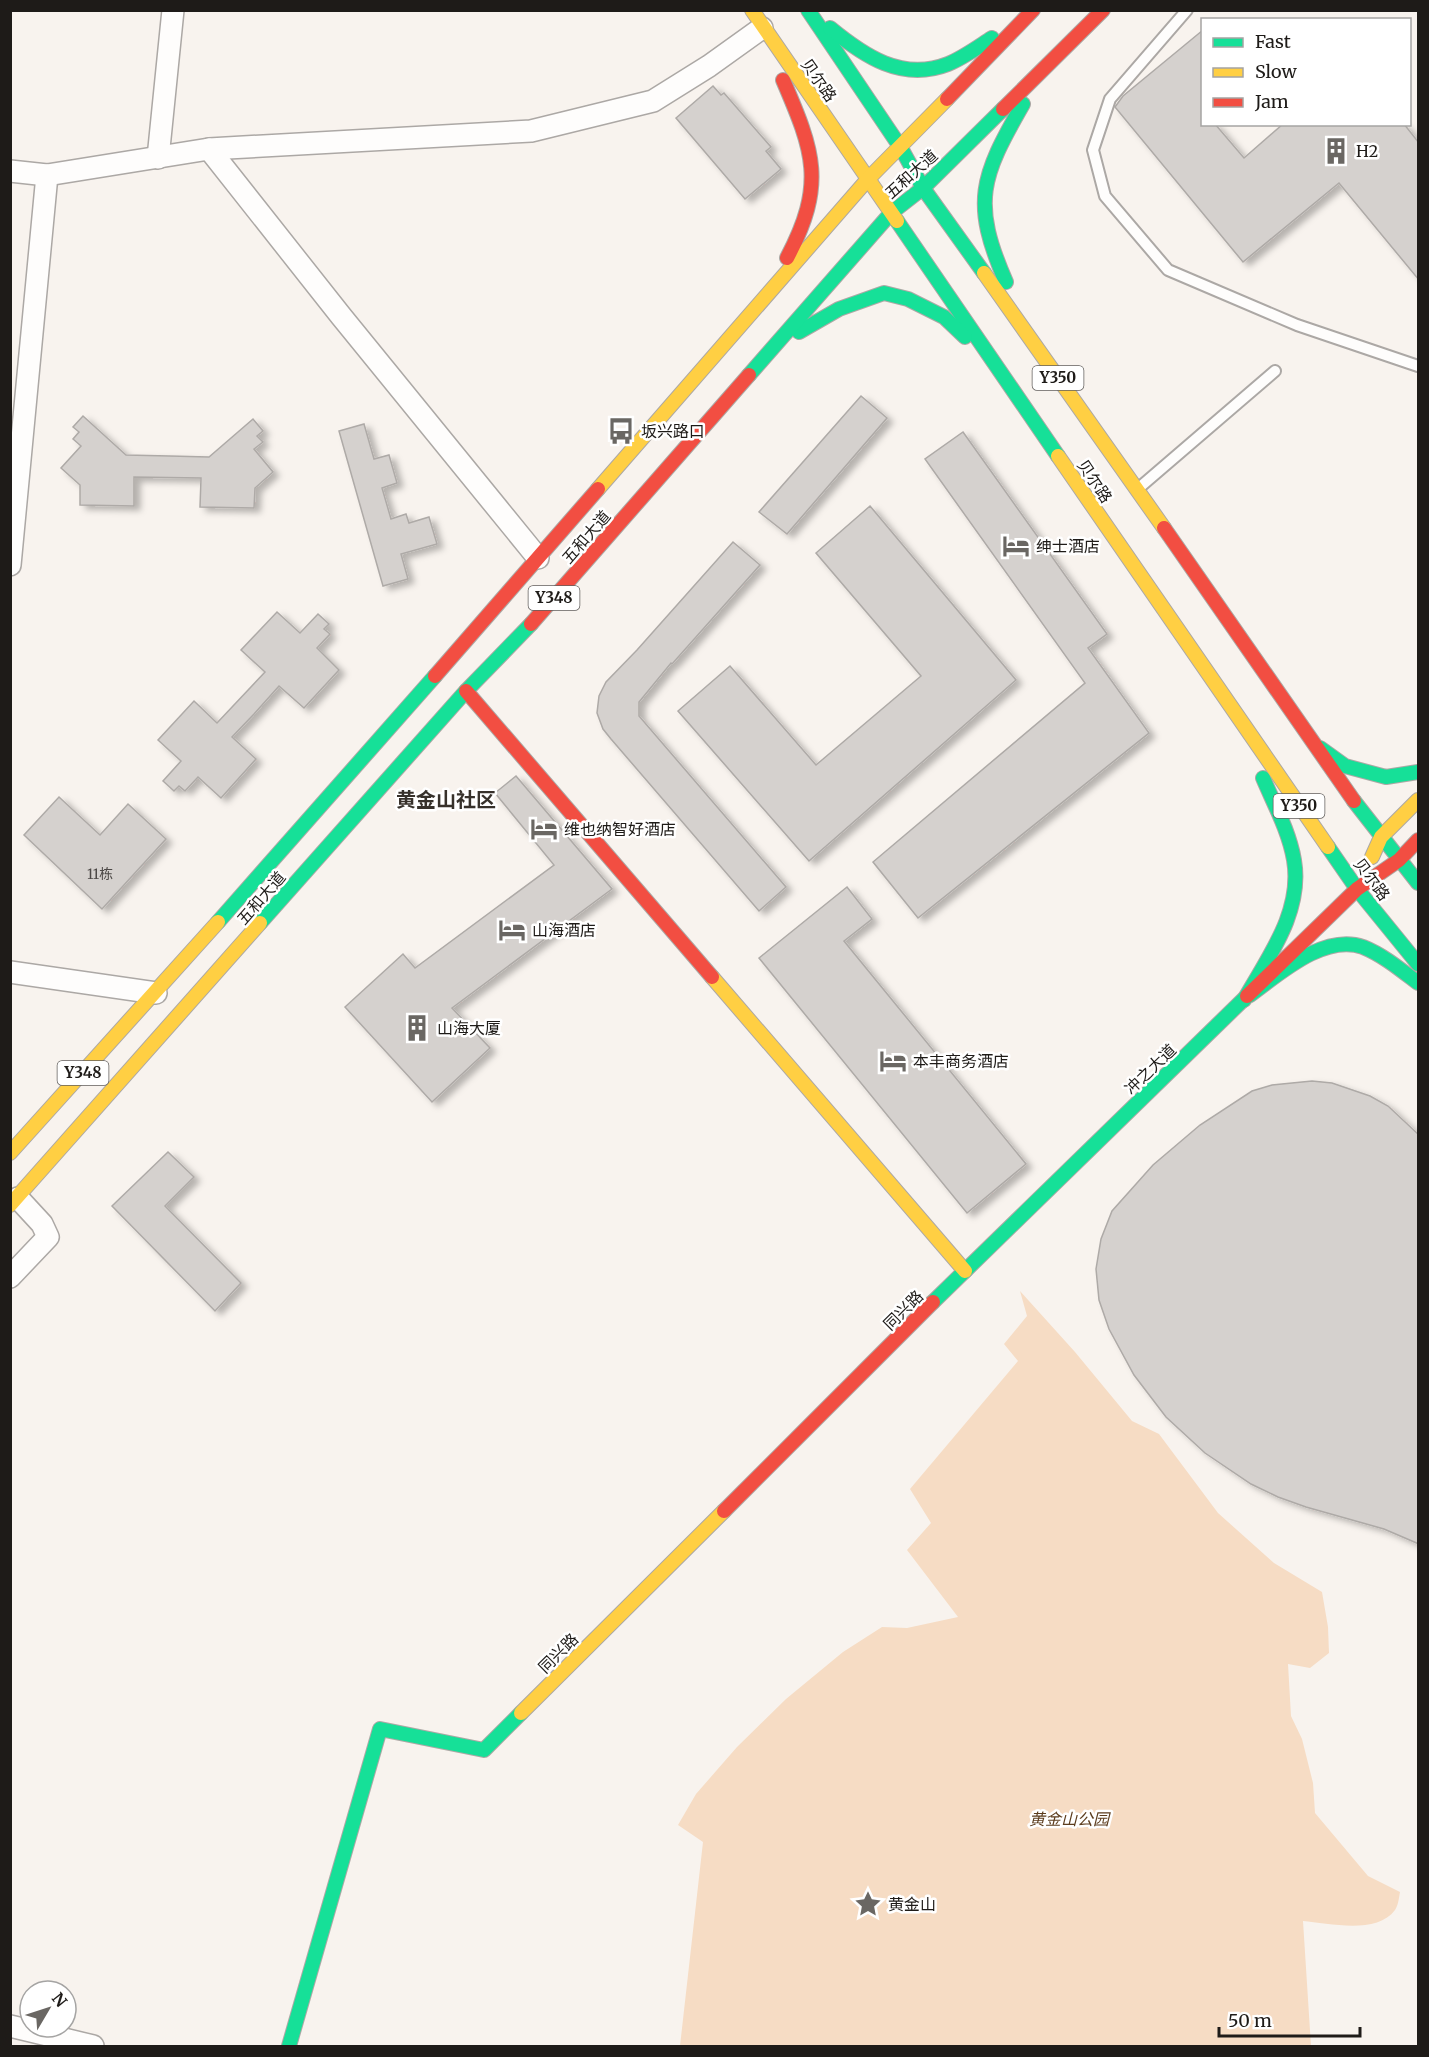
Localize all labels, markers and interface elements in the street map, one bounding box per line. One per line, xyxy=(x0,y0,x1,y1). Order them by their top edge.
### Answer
legend xyxy=(1201,18,1411,126)
text: Fast xyxy=(1255,30,1291,53)
street label: 贝尔路 xyxy=(797,55,841,105)
text: Slow xyxy=(1255,60,1298,83)
text: Jam xyxy=(1254,90,1289,113)
building icon: H2 xyxy=(1321,136,1351,166)
place label: H2 xyxy=(1356,141,1378,161)
street label: 五和大道 xyxy=(881,145,941,203)
road number: Y350 xyxy=(1032,366,1084,390)
bus stop icon: 坂兴路口 xyxy=(606,416,636,446)
place label: 坂兴路口 xyxy=(641,421,705,441)
street label: 贝尔路 xyxy=(1073,456,1117,506)
street label: 五和大道 xyxy=(557,506,615,568)
hotel icon: 绅士酒店 xyxy=(1001,531,1031,561)
place label: 绅士酒店 xyxy=(1036,536,1100,556)
road number: Y348 xyxy=(528,586,580,610)
district label: 黄金山社区 xyxy=(396,787,496,812)
road number: Y350 xyxy=(1274,794,1324,818)
hotel icon: 维也纳智好酒店 xyxy=(529,814,559,844)
place label: 维也纳智好酒店 xyxy=(564,819,676,839)
street label: 贝尔路 xyxy=(1350,854,1394,904)
house number: 11栋 xyxy=(87,865,113,883)
street label: 五和大道 xyxy=(232,867,290,929)
hotel icon: 山海酒店 xyxy=(497,915,527,945)
place label: 山海酒店 xyxy=(532,920,596,940)
building icon: 山海大厦 xyxy=(402,1013,432,1043)
place label: 山海大厦 xyxy=(437,1018,501,1038)
street label: 冲之大道 xyxy=(1120,1040,1180,1098)
hotel icon: 本丰商务酒店 xyxy=(878,1046,908,1076)
place label: 本丰商务酒店 xyxy=(913,1051,1009,1071)
road number: Y348 xyxy=(58,1061,109,1085)
street label: 同兴路 xyxy=(879,1286,927,1334)
street label: 同兴路 xyxy=(534,1629,582,1677)
park label: 黄金山公园 xyxy=(1029,1809,1111,1829)
place icon: 黄金山 xyxy=(853,1889,883,1919)
place label: 黄金山 xyxy=(888,1894,936,1914)
north arrow xyxy=(18,1979,78,2039)
text: N xyxy=(48,1988,72,2011)
scale bar xyxy=(1219,2000,1360,2038)
text: 50 m xyxy=(1228,2009,1272,2032)

